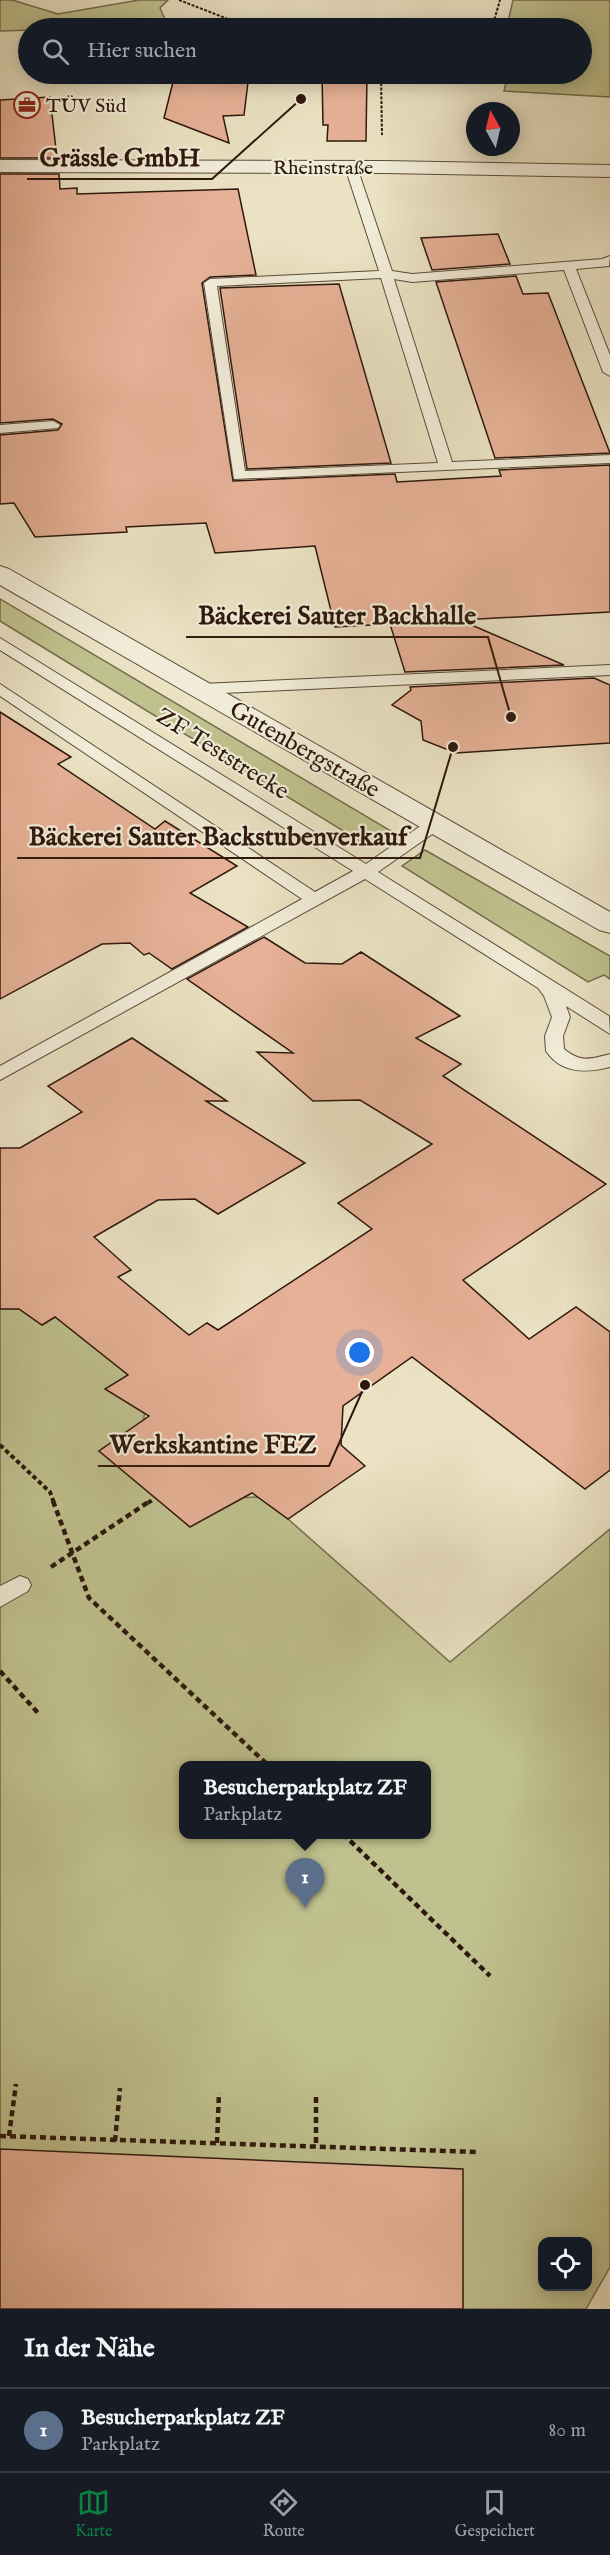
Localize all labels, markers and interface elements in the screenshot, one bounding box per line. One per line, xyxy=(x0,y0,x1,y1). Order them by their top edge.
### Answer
search box xyxy=(18,18,592,84)
icon: search xyxy=(39,35,72,68)
text: Hier suchen xyxy=(87,37,197,65)
office icon: TÜV Süd xyxy=(12,90,42,120)
place label: TÜV Süd xyxy=(46,94,127,119)
north arrow xyxy=(466,102,520,156)
callout: Grässle GmbH xyxy=(27,135,212,179)
text: Grässle GmbH xyxy=(40,142,200,175)
street label: Rheinstraße xyxy=(273,156,373,181)
callout: Bäckerei Sauter Backhalle xyxy=(186,593,488,637)
text: Bäckerei Sauter Backhalle xyxy=(198,600,476,633)
street label: Gutenbergstraße xyxy=(224,695,385,806)
street label: ZF Teststrecke xyxy=(150,701,294,807)
callout: Bäckerei Sauter Backstubenverkauf xyxy=(17,814,420,858)
text: Bäckerei Sauter Backstubenverkauf xyxy=(29,821,412,854)
your location xyxy=(345,1338,374,1367)
callout: Werkskantine FEZ xyxy=(98,1422,329,1466)
text: Werkskantine FEZ xyxy=(109,1429,317,1462)
popup xyxy=(179,1761,431,1839)
text: Besucherparkplatz ZF xyxy=(203,1774,407,1802)
text: Parkplatz xyxy=(203,1802,282,1827)
pin: 1 xyxy=(286,1858,324,1908)
map controls xyxy=(538,2237,592,2291)
button: locate xyxy=(538,2237,592,2291)
text: In der Nähe xyxy=(24,2332,155,2365)
text: Besucherparkplatz ZF xyxy=(81,2404,285,2432)
text: 1 xyxy=(40,2418,47,2443)
text: 80 m xyxy=(549,2418,586,2443)
text: Parkplatz xyxy=(81,2432,160,2457)
tab: Karte xyxy=(75,2486,112,2542)
tab: Route xyxy=(263,2486,305,2542)
tab: Gespeichert xyxy=(455,2486,535,2542)

